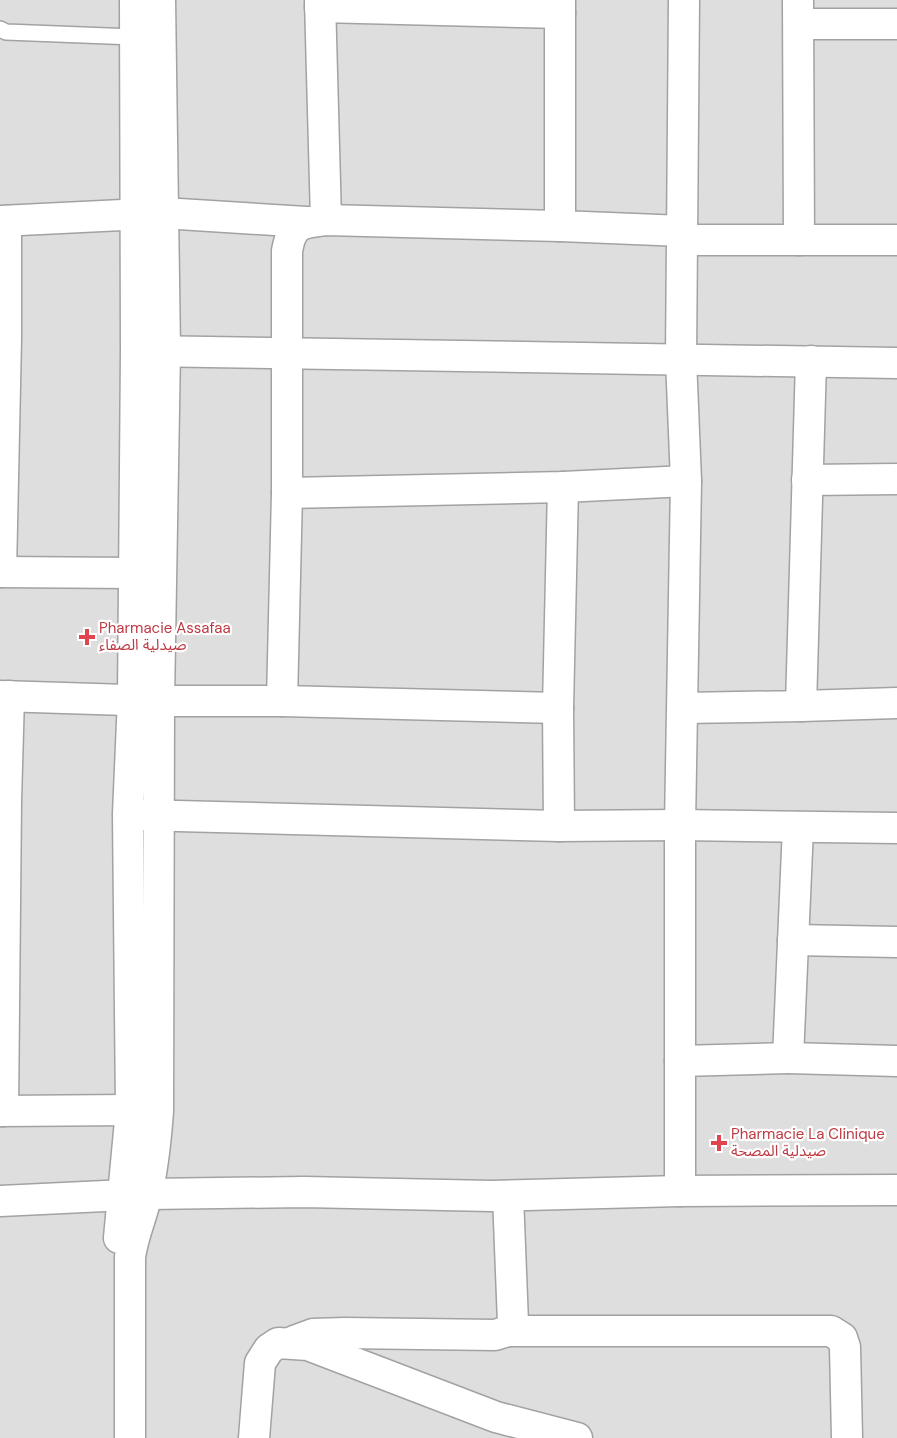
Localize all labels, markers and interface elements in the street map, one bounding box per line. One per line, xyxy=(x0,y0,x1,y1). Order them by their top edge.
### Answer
place label: Pharmacie Assafaa صيدلية الصفاء xyxy=(99,618,231,655)
marker: Pharmacie Assafaa صيدلية الصفاء xyxy=(80,630,94,644)
place label: Pharmacie La Clinique صيدلية المصحة xyxy=(731,1124,885,1161)
marker: Pharmacie La Clinique صيدلية المصحة xyxy=(712,1136,726,1150)

